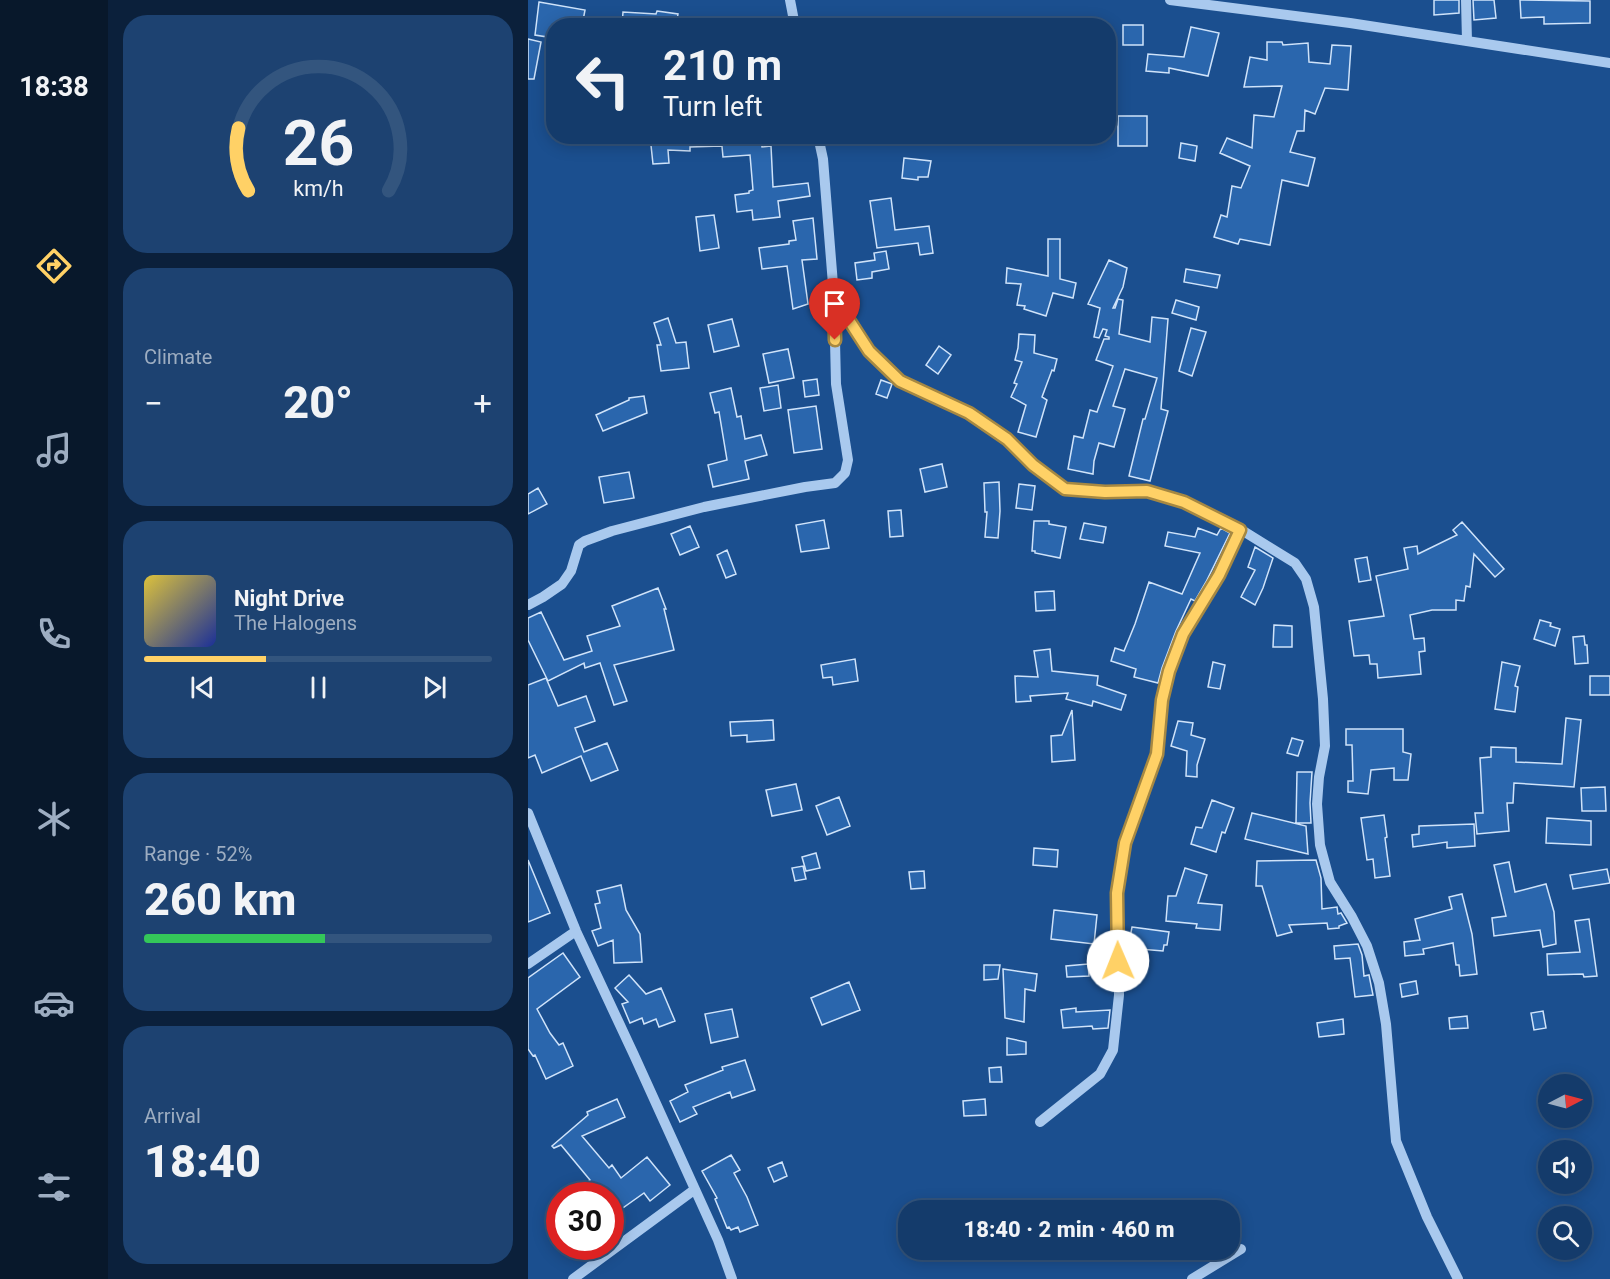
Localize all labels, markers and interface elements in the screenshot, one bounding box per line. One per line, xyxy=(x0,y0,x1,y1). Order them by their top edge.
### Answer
text: 210 m xyxy=(663,41,782,90)
icon: left xyxy=(564,42,642,120)
text: 18:38 xyxy=(19,71,89,103)
text: Turn left xyxy=(663,91,763,123)
text: 26 xyxy=(282,107,354,180)
text: km/h xyxy=(293,176,343,201)
icon: directions xyxy=(33,245,75,287)
pin xyxy=(809,278,860,340)
icon: arrive xyxy=(818,287,851,320)
text: Climate xyxy=(144,345,212,369)
text: 20° xyxy=(283,376,353,429)
text: − xyxy=(144,384,163,423)
text: + xyxy=(473,384,492,423)
icon: music xyxy=(33,429,75,471)
text: Night Drive xyxy=(234,586,344,611)
text: The Halogens xyxy=(234,611,357,635)
icon: phone xyxy=(33,613,75,655)
icon: previous xyxy=(186,671,219,704)
icon: pause xyxy=(302,671,335,704)
icon: next xyxy=(418,671,451,704)
icon: climate xyxy=(33,798,75,840)
text: Range · 52% xyxy=(144,842,252,866)
text: 260 km xyxy=(144,873,296,926)
position arrow xyxy=(1086,929,1150,993)
icon: car xyxy=(33,982,75,1024)
north arrow xyxy=(1538,1074,1592,1128)
map controls xyxy=(1538,1074,1592,1260)
text: Arrival xyxy=(144,1104,201,1128)
text: 18:40 xyxy=(144,1135,261,1188)
button: sound xyxy=(1538,1140,1592,1194)
icon: filters xyxy=(33,1166,75,1208)
speed limit sign: 30 xyxy=(546,1182,624,1260)
button: search xyxy=(1538,1206,1592,1260)
text: 18:40 · 2 min · 460 m xyxy=(964,1217,1174,1242)

